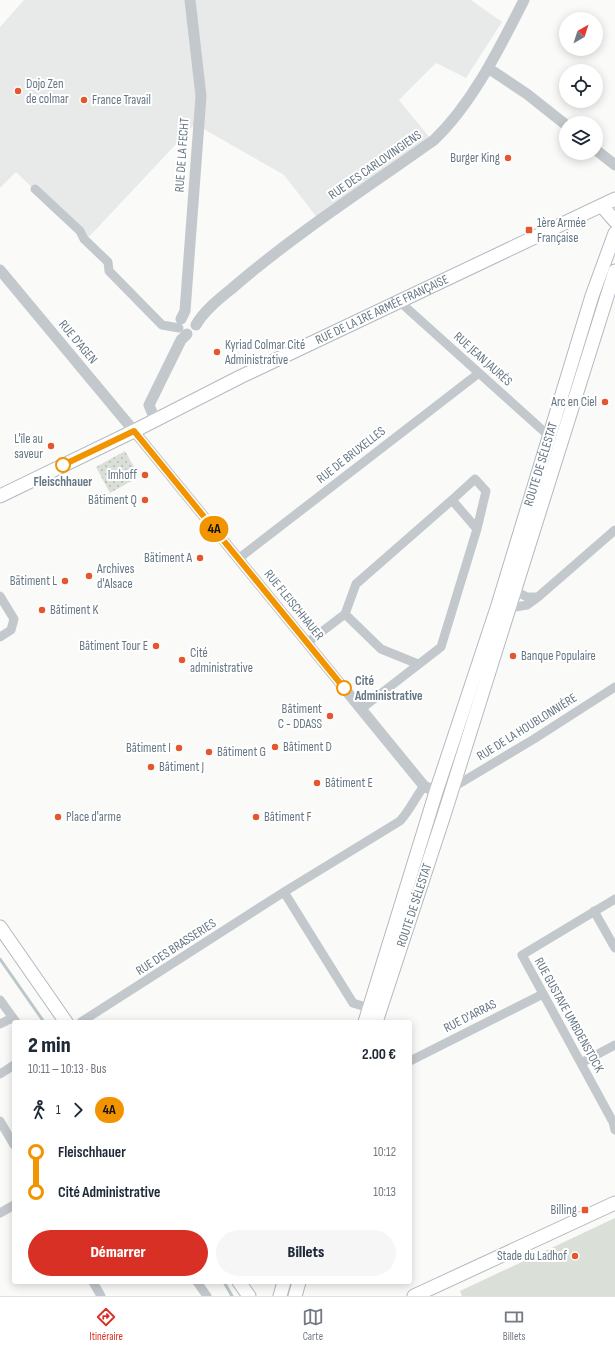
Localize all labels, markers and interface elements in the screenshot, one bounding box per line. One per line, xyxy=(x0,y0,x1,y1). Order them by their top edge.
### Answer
north arrow xyxy=(559,12,603,56)
map controls xyxy=(559,12,603,160)
button: locate xyxy=(559,64,603,108)
place label: Dojo Zen de colmar xyxy=(26,76,69,107)
marker: Dojo Zen de colmar xyxy=(13,86,23,96)
place label: France Travail xyxy=(92,92,151,108)
marker: France Travail xyxy=(79,95,89,105)
button: layers xyxy=(559,116,603,160)
street label: RUE DE LA FECHT xyxy=(171,117,193,193)
street label: RUE DES CARLOVINGIENS xyxy=(325,127,425,203)
place label: Burger King xyxy=(450,150,500,166)
marker: Burger King xyxy=(503,153,513,163)
place label: 1ère Armée Française xyxy=(537,215,586,246)
marker: 1ère Armée Française xyxy=(524,225,534,235)
street label: RUE DE LA 1RE ARMÉE FRANÇAISE xyxy=(313,271,451,348)
street label: RUE D'AGEN xyxy=(55,317,101,367)
street label: RUE JEAN JAURÈS xyxy=(450,328,516,390)
place label: Kyriad Colmar Cité Administrative xyxy=(224,337,305,368)
marker: Kyriad Colmar Cité Administrative xyxy=(212,347,222,357)
place label: Arc en Ciel xyxy=(550,394,597,410)
marker: Arc en Ciel xyxy=(600,397,610,407)
street label: ROUTE DE SÉLESTAT xyxy=(521,420,561,508)
street label: RUE DE BRUXELLES xyxy=(313,423,389,487)
place label: L'île au saveur xyxy=(14,431,43,462)
marker: L'île au saveur xyxy=(46,441,56,451)
marker: Fleischhauer xyxy=(55,457,71,473)
place label: Imhoff xyxy=(108,467,138,483)
marker: Imhoff xyxy=(140,470,150,480)
place label: Fleischhauer xyxy=(34,474,92,490)
place label: Bâtiment Q xyxy=(88,492,137,508)
marker: Bâtiment Q xyxy=(140,495,150,505)
line badge: 4A xyxy=(196,516,232,542)
text: 4A xyxy=(207,520,221,537)
place label: Bätiment A xyxy=(144,550,192,566)
marker: Bätiment A xyxy=(195,553,205,563)
place label: Archives d'Alsace xyxy=(96,561,135,592)
street label: RUE FLEISCHHAUER xyxy=(261,567,327,643)
marker: Archives d'Alsace xyxy=(84,571,94,581)
place label: Bätiment L xyxy=(10,573,57,589)
marker: Bätiment L xyxy=(60,576,70,586)
place label: Bâtiment K xyxy=(50,602,98,618)
marker: Bâtiment K xyxy=(37,605,47,615)
place label: Bâtiment Tour E xyxy=(79,638,148,654)
marker: Bâtiment Tour E xyxy=(151,641,161,651)
place label: Cité administrative xyxy=(190,645,253,676)
place label: Banque Populaire xyxy=(521,648,596,664)
marker: Banque Populaire xyxy=(508,651,518,661)
marker: Cité administrative xyxy=(177,655,187,665)
place label: Cité Administrative xyxy=(354,673,423,704)
marker: Cité Administrative xyxy=(336,680,352,696)
street label: RUE DE LA HOUBLONNIÈRE xyxy=(474,690,580,764)
place label: Bâtiment C - DDASS xyxy=(278,701,322,732)
marker: Bâtiment C - DDASS xyxy=(325,711,335,721)
place label: Bâtiment D xyxy=(283,739,332,755)
place label: Bâtiment I xyxy=(126,740,171,756)
marker: Bâtiment D xyxy=(270,742,280,752)
marker: Bâtiment I xyxy=(174,743,184,753)
place label: Bâtiment G xyxy=(217,744,266,760)
marker: Bâtiment G xyxy=(204,747,214,757)
place label: Bâtiment J xyxy=(159,759,204,775)
marker: Bâtiment J xyxy=(146,762,156,772)
place label: Bâtiment E xyxy=(325,775,373,791)
marker: Bâtiment E xyxy=(312,778,322,788)
place label: Place d'arme xyxy=(66,809,121,825)
place label: Bâtiment F xyxy=(264,809,312,825)
marker: Place d'arme xyxy=(53,812,63,822)
marker: Bâtiment F xyxy=(251,812,261,822)
street label: ROUTE DE SÉLESTAT xyxy=(393,861,436,949)
street label: RUE DES BRASSERIES xyxy=(133,915,219,979)
street label: RUE GUSTAVE UMBDENSTOCK xyxy=(531,955,607,1075)
street label: RUE D'ARRAS xyxy=(441,996,499,1036)
text: 2 min xyxy=(28,1032,71,1059)
text: 2.00 € xyxy=(362,1045,396,1064)
text: 10:11 – 10:13 · Bus xyxy=(28,1061,106,1077)
icon: walk xyxy=(28,1099,50,1121)
icon: forward xyxy=(67,1099,89,1121)
text: 4A xyxy=(103,1101,116,1118)
text: 1 xyxy=(56,1102,61,1118)
text: Fleischhauer xyxy=(58,1143,126,1162)
text: 10:12 xyxy=(373,1144,396,1160)
text: Cité Administrative xyxy=(58,1183,160,1202)
text: 10:13 xyxy=(373,1184,396,1200)
place label: Billing xyxy=(551,1202,577,1218)
marker: Billing xyxy=(580,1205,590,1215)
button: Démarrer xyxy=(28,1230,208,1276)
button: Billets xyxy=(216,1230,396,1276)
place label: Stade du Ladhof xyxy=(497,1248,567,1264)
marker: Stade du Ladhof xyxy=(570,1251,580,1261)
tab: Itinéraire xyxy=(89,1306,123,1343)
tab: Carte xyxy=(302,1306,324,1343)
tab: Billets xyxy=(503,1306,526,1343)

